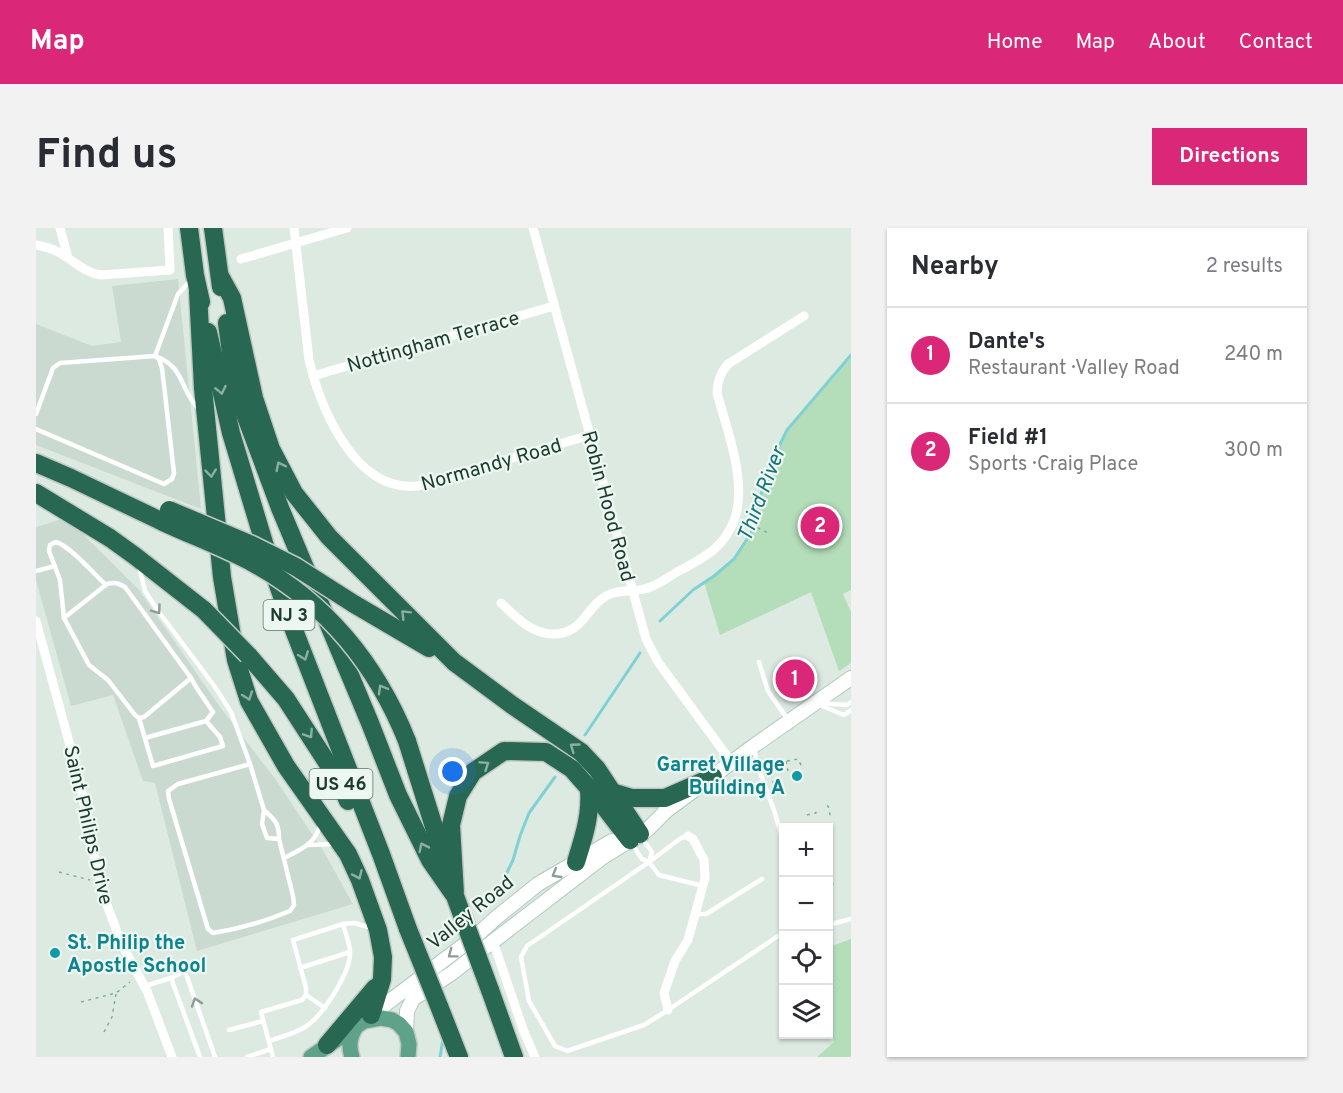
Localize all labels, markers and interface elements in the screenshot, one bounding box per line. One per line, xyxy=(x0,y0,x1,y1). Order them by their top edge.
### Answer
text: Map xyxy=(30,24,85,60)
text: Home xyxy=(987,29,1043,56)
text: Map xyxy=(1076,29,1115,56)
text: About xyxy=(1148,29,1206,56)
text: Contact xyxy=(1239,29,1313,56)
button: Directions xyxy=(1152,128,1307,185)
text: Find us xyxy=(36,130,177,183)
text: Nearby xyxy=(911,251,999,284)
text: 2 results xyxy=(1206,254,1283,280)
street label: Nottingham Terrace xyxy=(344,306,523,380)
text: Dante's xyxy=(968,329,1045,356)
text: 1 xyxy=(927,342,935,368)
text: 240 m xyxy=(1224,342,1283,368)
text: Restaurant · Valley Road xyxy=(968,356,1180,382)
one-way arrow xyxy=(214,385,227,395)
text: Field #1 xyxy=(968,425,1048,452)
street label: Robin Hood Road xyxy=(574,428,640,585)
street label: Normandy Road xyxy=(418,433,565,498)
text: 2 xyxy=(924,438,937,464)
text: 300 m xyxy=(1224,438,1283,464)
water label: Third River xyxy=(732,441,794,546)
text: Sports · Craig Place xyxy=(968,452,1138,478)
one-way arrow xyxy=(276,462,287,472)
one-way arrow xyxy=(204,469,217,478)
pin: 2 xyxy=(800,504,840,548)
road number: NJ 3 xyxy=(264,600,314,630)
one-way arrow xyxy=(150,603,161,614)
one-way arrow xyxy=(401,611,412,621)
one-way arrow xyxy=(297,650,309,661)
pin: 1 xyxy=(776,656,814,702)
one-way arrow xyxy=(378,684,389,695)
one-way arrow xyxy=(241,689,253,700)
one-way arrow xyxy=(301,728,312,739)
street label: Saint Philips Drive xyxy=(56,743,118,908)
one-way arrow xyxy=(570,744,581,755)
place label: Garret Village Building A xyxy=(656,753,785,802)
your location xyxy=(438,757,467,786)
one-way arrow xyxy=(478,761,489,772)
road number: US 46 xyxy=(310,769,372,799)
marker: Garret Village Building A xyxy=(790,769,804,783)
map controls xyxy=(779,823,833,1039)
button: + xyxy=(779,823,833,877)
one-way arrow xyxy=(419,842,431,853)
one-way arrow xyxy=(552,866,562,878)
one-way arrow xyxy=(350,869,362,880)
street label: Valley Road xyxy=(422,871,520,957)
button: − xyxy=(779,877,833,931)
place label: St. Philip the Apostle School xyxy=(67,931,206,980)
button: locate xyxy=(779,931,833,985)
marker: St. Philip the Apostle School xyxy=(48,946,62,960)
one-way arrow xyxy=(447,947,458,958)
button: layers xyxy=(779,985,833,1039)
one-way arrow xyxy=(190,997,203,1008)

